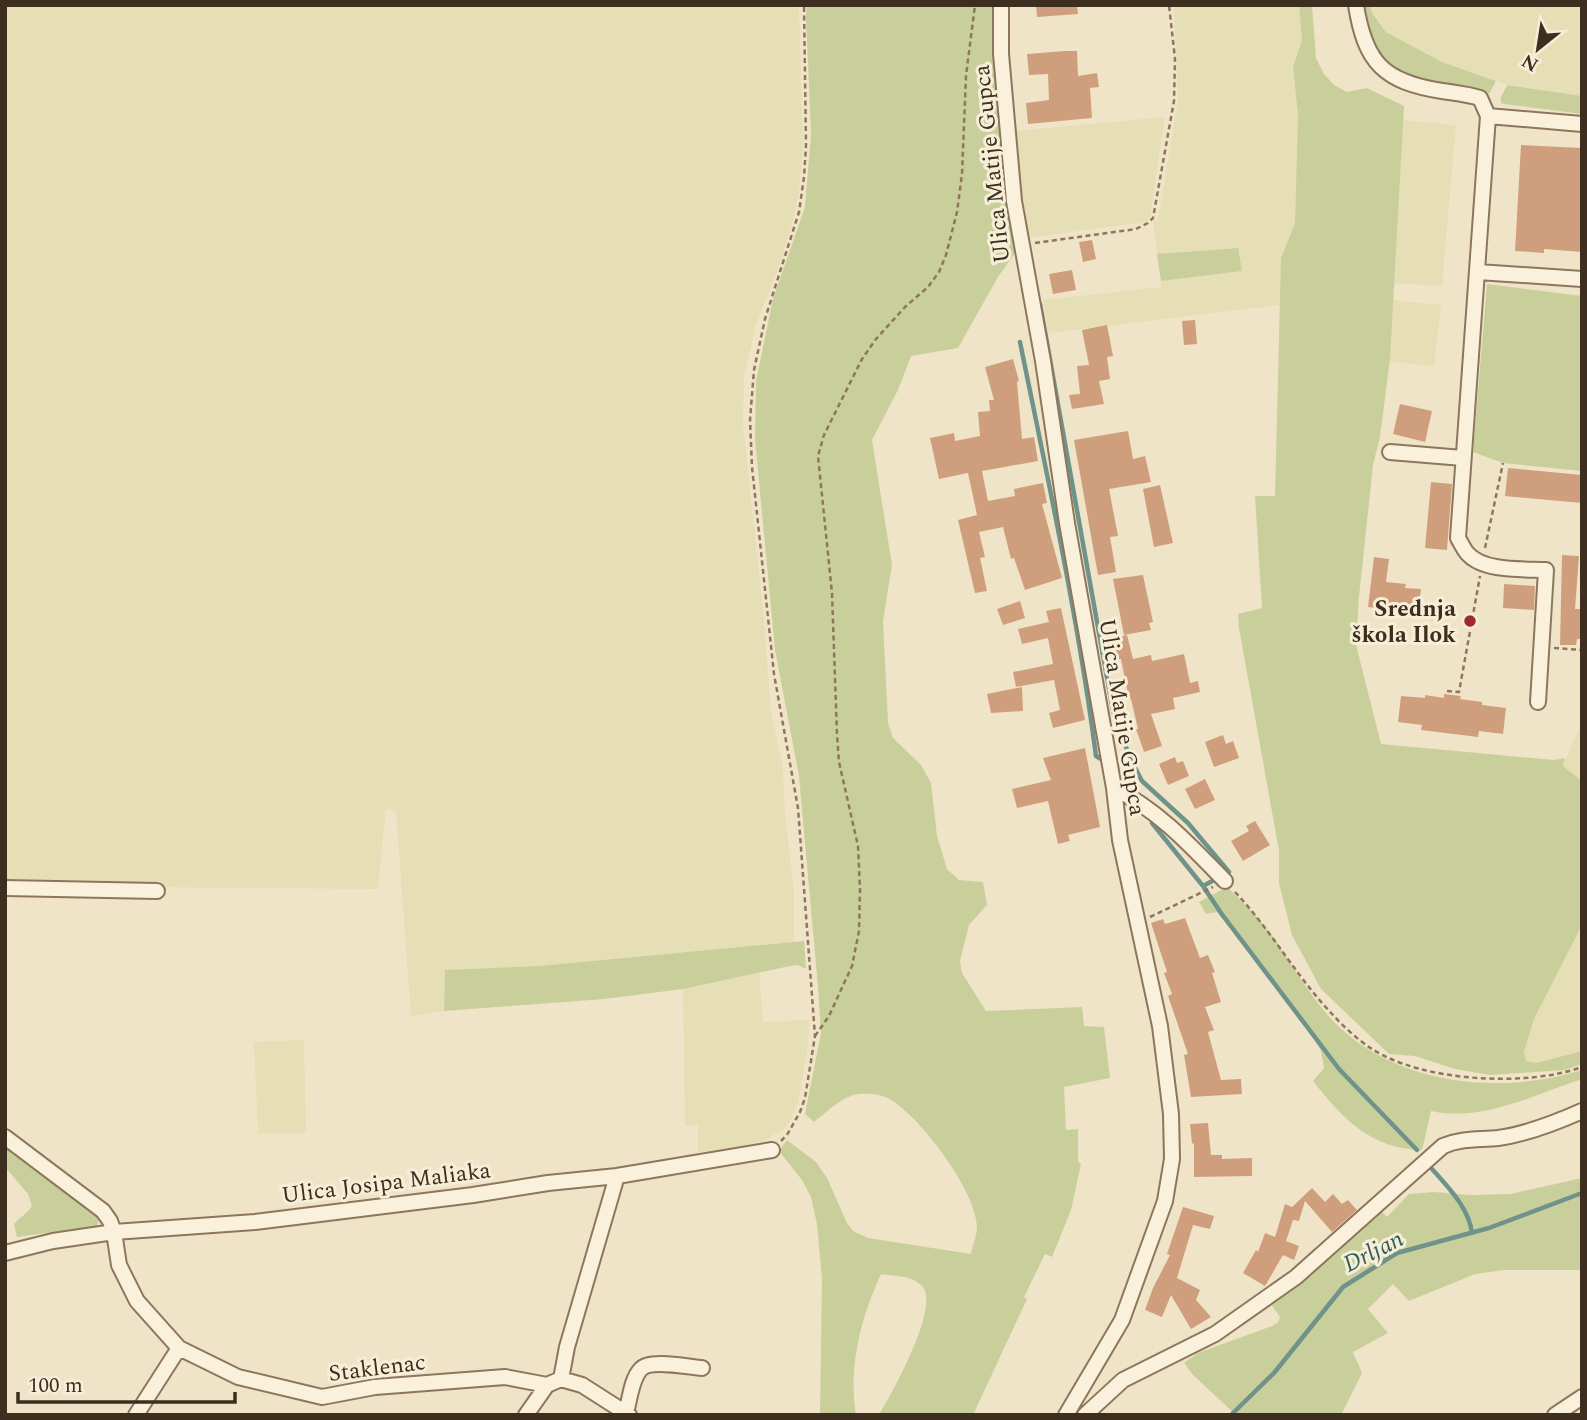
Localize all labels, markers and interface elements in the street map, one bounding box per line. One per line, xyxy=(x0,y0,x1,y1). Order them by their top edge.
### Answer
north arrow xyxy=(1503,14,1573,84)
text: N xyxy=(1516,46,1544,79)
street label: Ulica Matije Gupca xyxy=(965,63,1020,265)
place label: Srednja škola Ilok xyxy=(1351,592,1456,653)
marker: Srednja škola Ilok xyxy=(1462,613,1478,629)
street label: Ulica Matije Gupca xyxy=(1089,616,1154,818)
street label: Ulica Josipa Maliaka xyxy=(280,1153,493,1214)
water label: Drljan xyxy=(1337,1221,1410,1282)
street label: Staklenac xyxy=(327,1345,428,1392)
scale bar xyxy=(18,1360,234,1404)
text: 100 m xyxy=(28,1370,83,1402)

